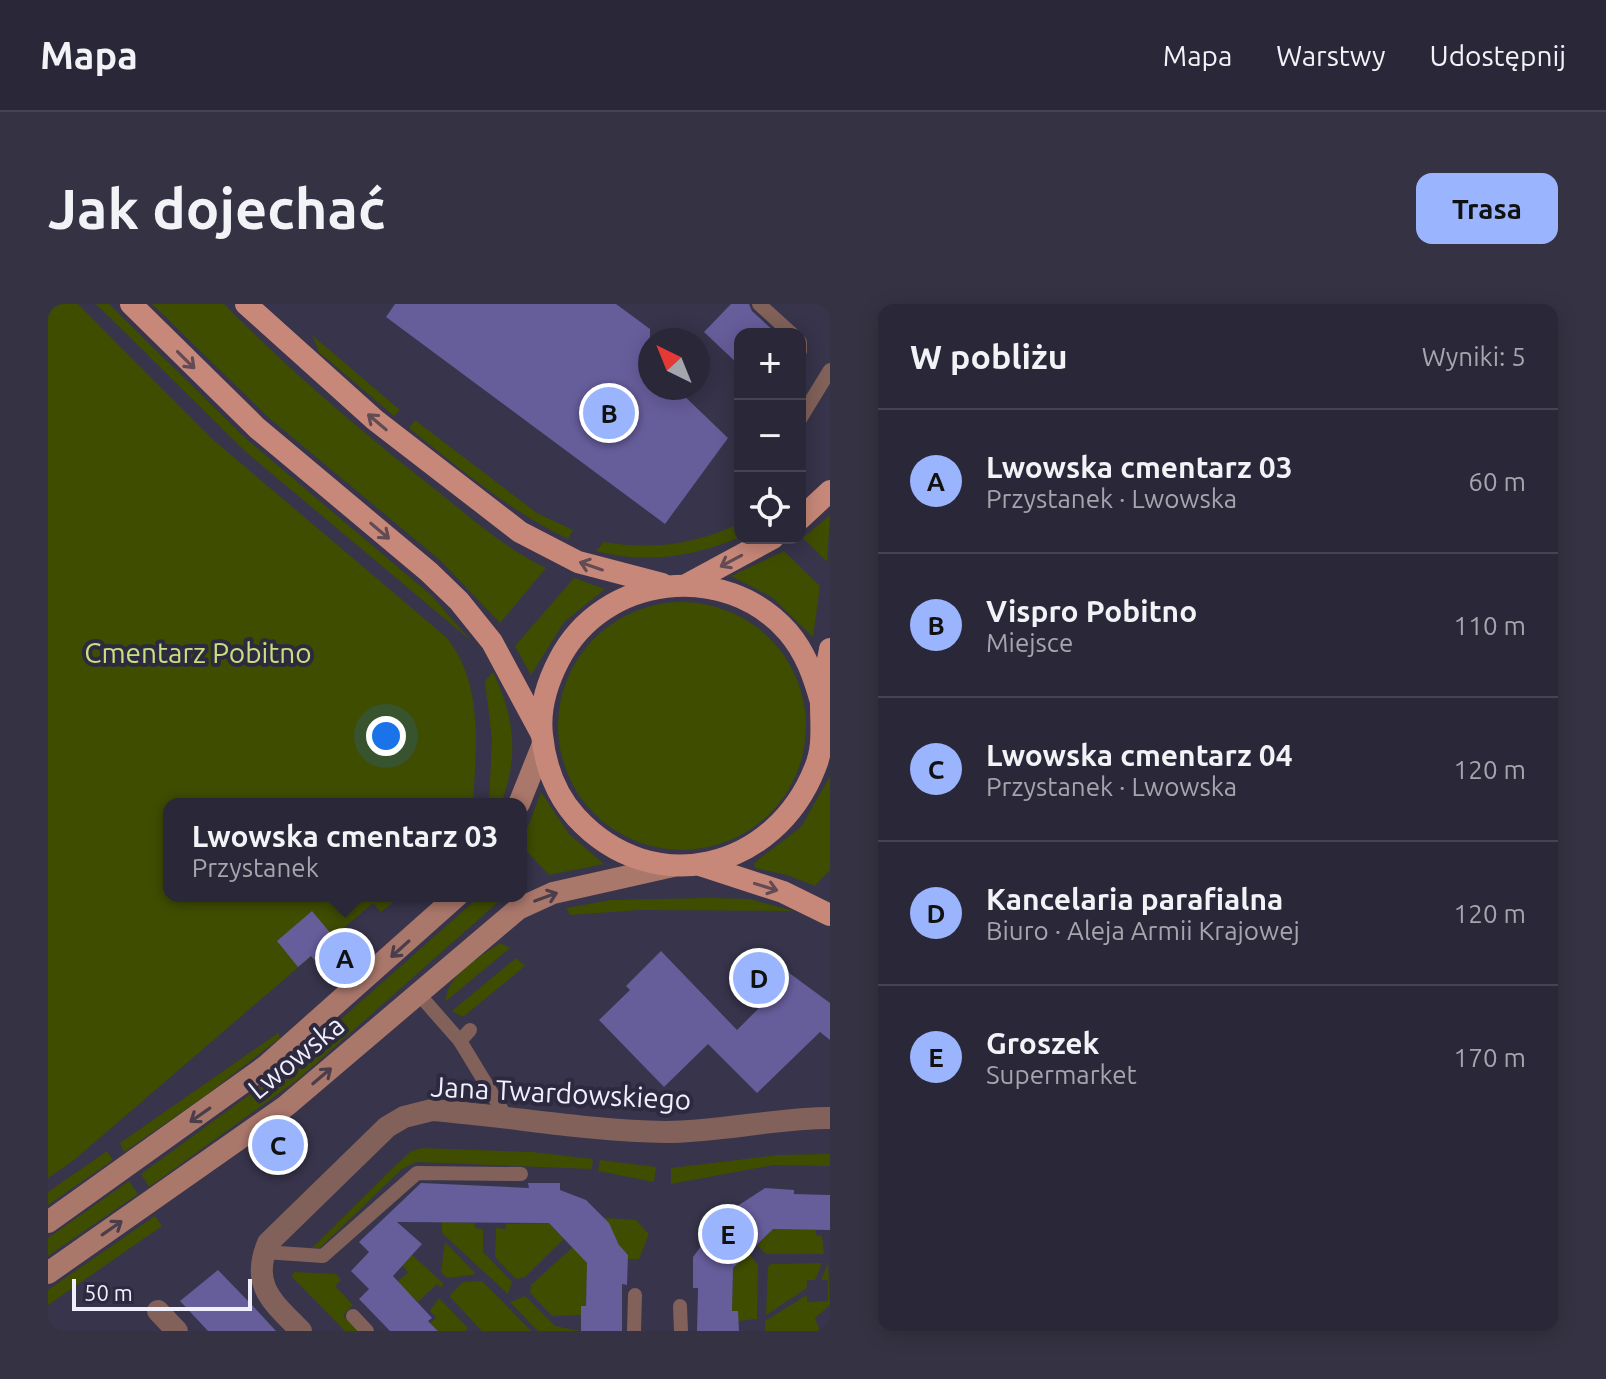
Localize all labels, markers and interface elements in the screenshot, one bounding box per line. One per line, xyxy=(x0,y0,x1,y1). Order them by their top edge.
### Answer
text: Mapa xyxy=(40,34,138,76)
text: Mapa xyxy=(1163,40,1232,71)
text: Warstwy xyxy=(1276,40,1386,71)
text: Udostępnij xyxy=(1430,40,1566,71)
button: Trasa xyxy=(1416,173,1558,244)
text: Jak dojechać xyxy=(48,177,385,240)
north arrow xyxy=(638,328,710,400)
map controls xyxy=(734,328,806,544)
button: + xyxy=(734,328,806,400)
text: W pobliżu xyxy=(910,337,1068,375)
text: Wyniki: 5 xyxy=(1422,342,1526,371)
one-way arrow xyxy=(175,349,195,369)
pin: B xyxy=(583,383,635,443)
button: − xyxy=(734,400,806,472)
one-way arrow xyxy=(367,413,388,431)
text: Lwowska cmentarz 03 xyxy=(986,450,1293,484)
text: A xyxy=(927,467,945,496)
text: 60 m xyxy=(1468,467,1526,496)
button: locate xyxy=(734,472,806,544)
text: Przystanek · Lwowska xyxy=(986,484,1237,513)
one-way arrow xyxy=(370,522,391,540)
one-way arrow xyxy=(719,554,743,570)
one-way arrow xyxy=(579,558,604,573)
text: Vispro Pobitno xyxy=(986,594,1197,628)
text: B xyxy=(927,611,945,640)
text: 110 m xyxy=(1454,611,1526,640)
text: Miejsce xyxy=(986,628,1073,657)
park label: Cmentarz Pobitno xyxy=(84,637,312,668)
your location xyxy=(366,716,406,756)
text: Lwowska cmentarz 04 xyxy=(986,738,1293,772)
text: C xyxy=(928,755,944,784)
text: 120 m xyxy=(1454,755,1526,784)
text: Przystanek · Lwowska xyxy=(986,772,1237,801)
popup xyxy=(163,798,527,902)
text: Lwowska cmentarz 03 xyxy=(192,819,498,853)
text: Przystanek xyxy=(192,853,319,882)
one-way arrow xyxy=(752,880,778,895)
text: Kancelaria parafialna xyxy=(986,882,1283,916)
one-way arrow xyxy=(533,888,558,903)
text: D xyxy=(927,899,945,928)
text: 120 m xyxy=(1454,899,1526,928)
text: Biuro · Aleja Armii Krajowej xyxy=(986,916,1300,945)
pin: A xyxy=(319,928,371,988)
one-way arrow xyxy=(390,940,410,959)
pin: D xyxy=(733,948,785,1008)
street label: Lwowska xyxy=(242,1009,350,1105)
text: Groszek xyxy=(986,1026,1099,1060)
text: E xyxy=(928,1043,944,1072)
text: 170 m xyxy=(1454,1043,1526,1072)
text: Supermarket xyxy=(986,1060,1137,1089)
one-way arrow xyxy=(312,1067,332,1085)
street label: Jana Twardowskiego xyxy=(430,1070,692,1115)
one-way arrow xyxy=(190,1107,212,1123)
pin: C xyxy=(252,1115,304,1175)
pin: E xyxy=(702,1204,754,1264)
one-way arrow xyxy=(100,1220,122,1237)
scale bar xyxy=(72,1275,252,1311)
text: 50 m xyxy=(84,1280,133,1305)

